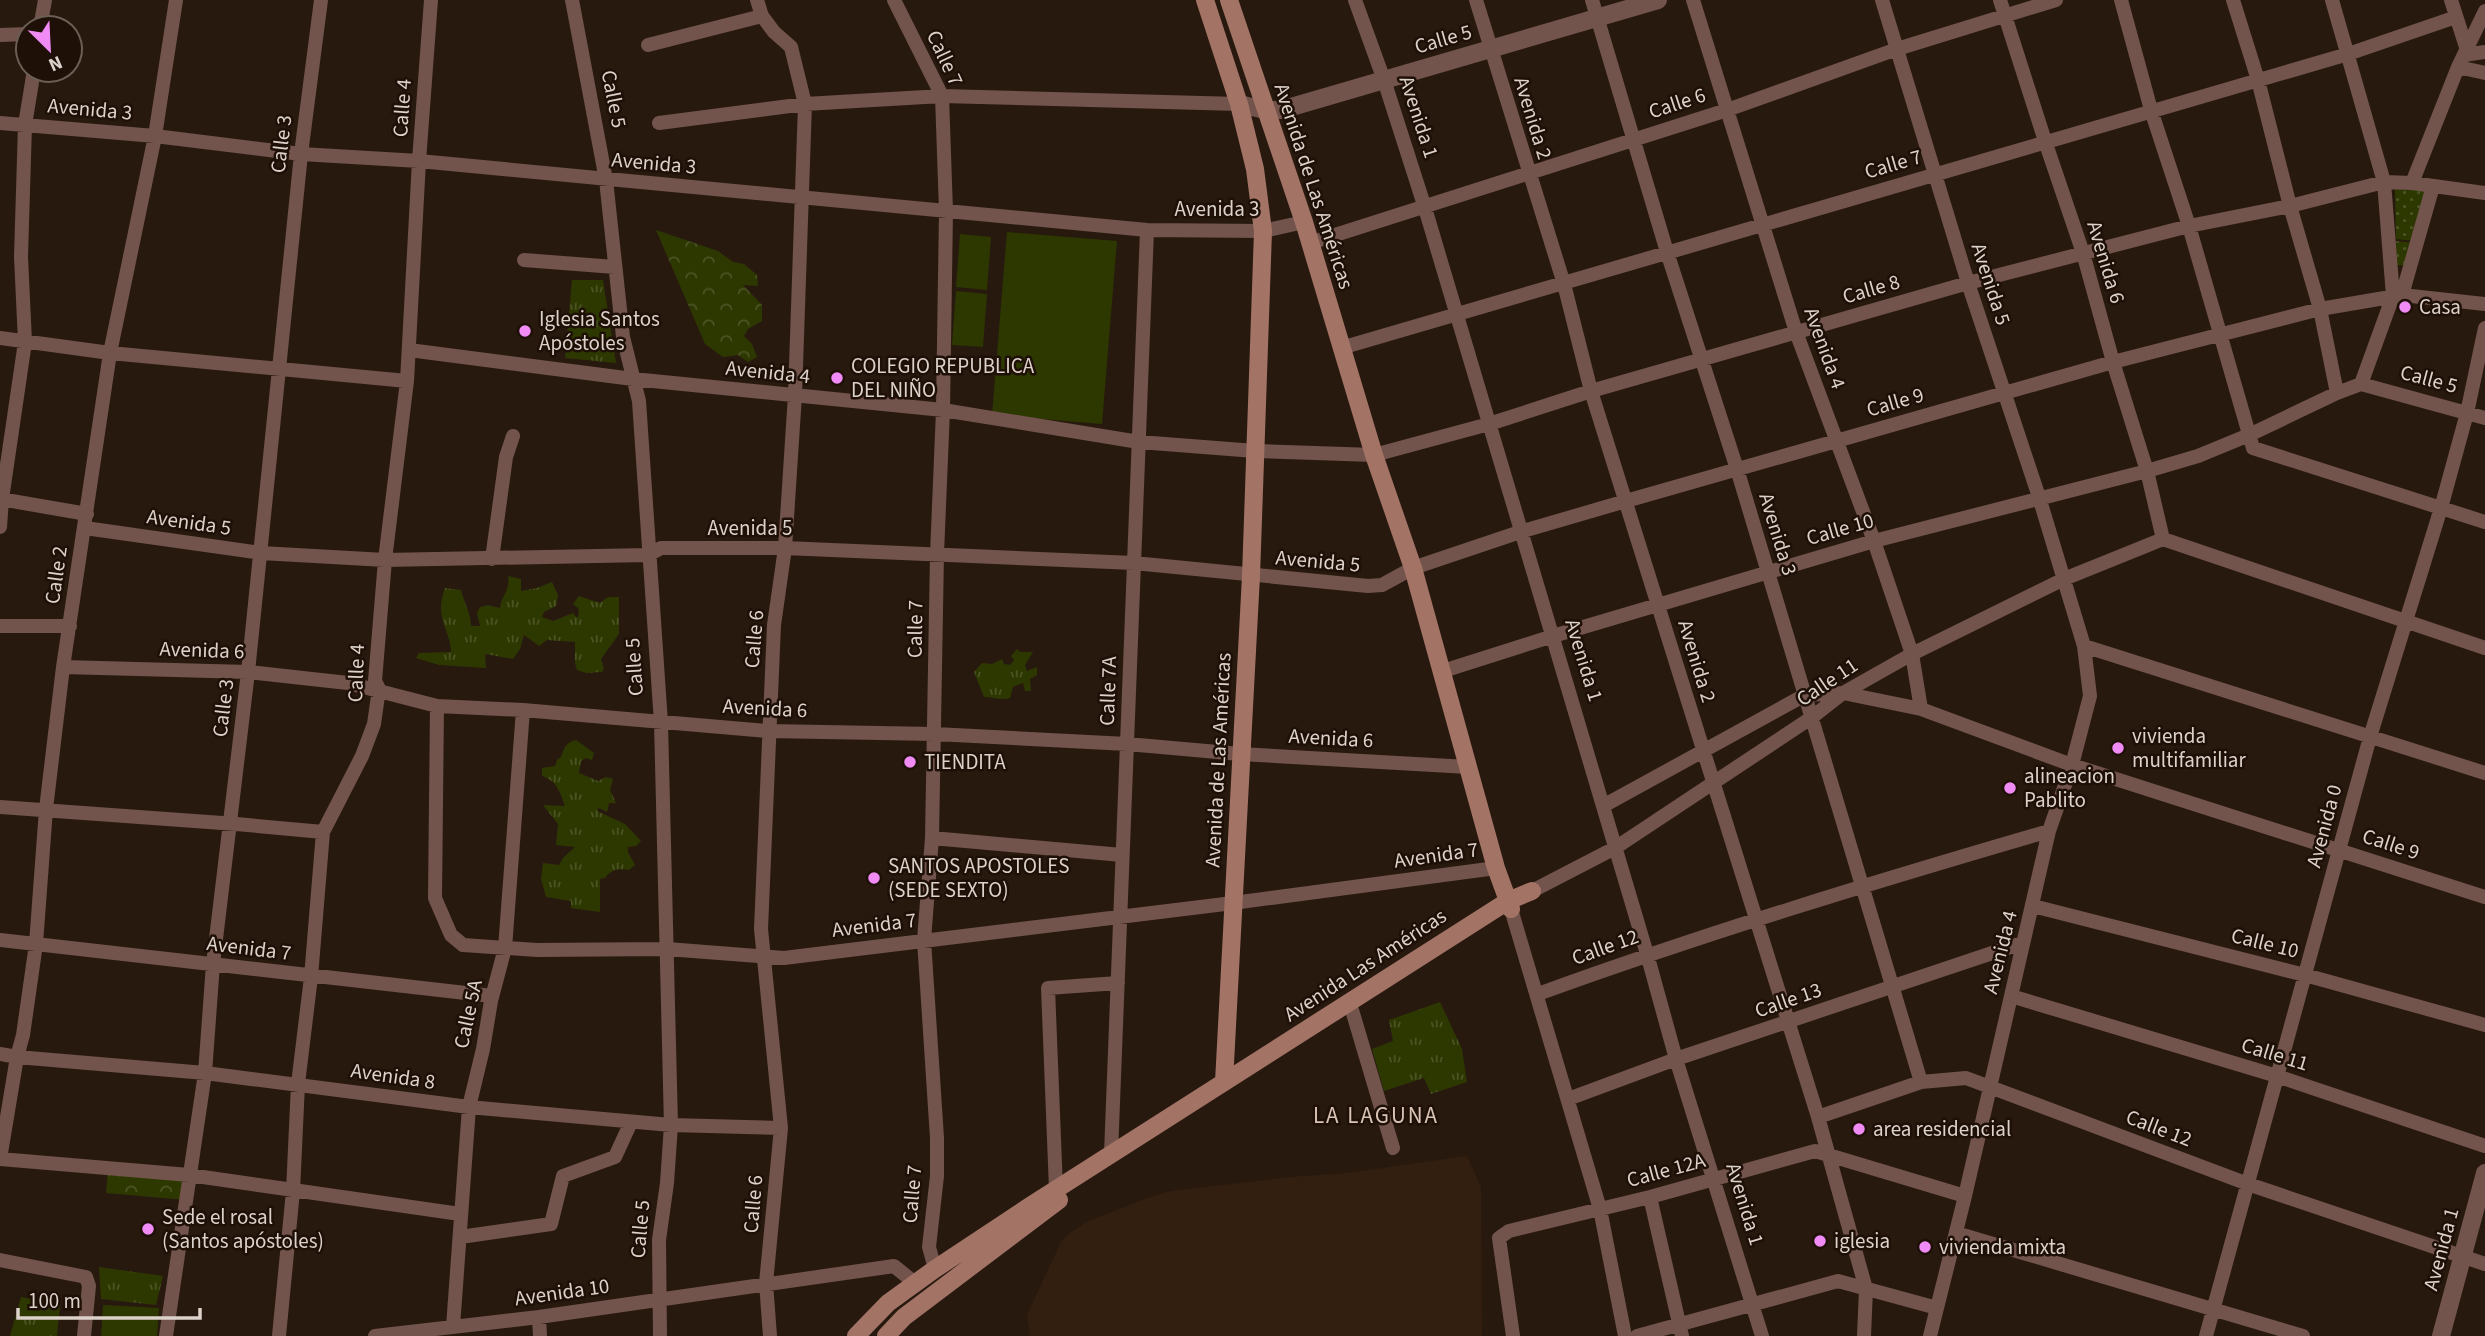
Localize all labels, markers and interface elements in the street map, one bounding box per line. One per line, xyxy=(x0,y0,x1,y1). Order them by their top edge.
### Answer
north arrow xyxy=(14,14,84,84)
street label: Calle 5 xyxy=(1411,17,1475,61)
street label: Calle 7 xyxy=(919,25,971,91)
text: N xyxy=(44,48,67,78)
street label: Calle 5 xyxy=(594,68,634,130)
street label: Avenida 1 xyxy=(1392,72,1446,162)
street label: Avenida 2 xyxy=(1506,73,1560,163)
street label: Calle 4 xyxy=(385,78,419,138)
street label: Avenida de Las Américas xyxy=(1267,79,1362,293)
street label: Calle 6 xyxy=(1645,80,1709,126)
street label: Avenida 3 xyxy=(46,90,134,128)
street label: Calle 3 xyxy=(263,113,299,175)
street label: Calle 7 xyxy=(1861,142,1925,186)
street label: Avenida 3 xyxy=(610,144,698,182)
street label: Avenida 3 xyxy=(1175,194,1259,224)
street label: Avenida 6 xyxy=(2079,217,2133,307)
street label: Avenida 5 xyxy=(1964,239,2018,329)
street label: Calle 8 xyxy=(1839,267,1903,311)
place label: Casa xyxy=(2419,292,2461,322)
marker: Casa xyxy=(2397,299,2413,315)
street label: Avenida 4 xyxy=(1796,303,1854,393)
place label: Iglesia Santos Apóstoles xyxy=(539,304,660,358)
marker: Iglesia Santos Apóstoles xyxy=(517,323,533,339)
place label: COLEGIO REPUBLICA DEL NIÑO xyxy=(851,351,1035,405)
street label: Avenida 4 xyxy=(724,353,812,391)
street label: Calle 5 xyxy=(2397,357,2461,401)
marker: COLEGIO REPUBLICA DEL NIÑO xyxy=(829,370,845,386)
street label: Calle 9 xyxy=(1863,380,1927,424)
street label: Avenida 3 xyxy=(1751,489,1805,579)
street label: Avenida 5 xyxy=(145,501,233,543)
street label: Calle 10 xyxy=(1803,505,1877,553)
street label: Avenida 5 xyxy=(708,513,792,543)
street label: Avenida 5 xyxy=(1274,542,1362,580)
street label: Calle 2 xyxy=(37,544,75,606)
street label: Calle 7 xyxy=(899,600,931,658)
street label: Calle 6 xyxy=(737,609,771,669)
street label: Avenida 1 xyxy=(1557,615,1611,705)
street label: Avenida 2 xyxy=(1670,616,1724,706)
street label: Avenida 6 xyxy=(159,634,245,666)
street label: Calle 5 xyxy=(617,637,651,697)
street label: Calle 4 xyxy=(340,643,372,703)
street label: Calle 11 xyxy=(1790,650,1864,714)
street label: Avenida de Las Américas xyxy=(1197,652,1239,868)
street label: Calle 7A xyxy=(1092,655,1124,726)
street label: Calle 3 xyxy=(205,677,241,739)
street label: Avenida 6 xyxy=(722,691,808,725)
street label: Avenida 6 xyxy=(1288,721,1374,755)
place label: vivienda multifamiliar xyxy=(2132,721,2246,775)
marker: vivienda multifamiliar xyxy=(2110,740,2126,756)
place label: TIENDITA xyxy=(924,747,1006,777)
marker: TIENDITA xyxy=(902,754,918,770)
place label: alineacion Pablito xyxy=(2024,761,2115,815)
marker: alineacion Pablito xyxy=(2002,780,2018,796)
street label: Avenida 0 xyxy=(2299,781,2349,871)
street label: Calle 9 xyxy=(2359,821,2423,867)
street label: Avenida 7 xyxy=(1392,834,1480,876)
place label: SANTOS APOSTOLES (SEDE SEXTO) xyxy=(888,851,1070,905)
marker: SANTOS APOSTOLES (SEDE SEXTO) xyxy=(866,870,882,886)
street label: Avenida Las Américas xyxy=(1278,901,1452,1029)
street label: Avenida 7 xyxy=(830,905,918,945)
street label: Avenida 4 xyxy=(1975,907,2025,997)
street label: Calle 10 xyxy=(2228,920,2302,966)
street label: Calle 12 xyxy=(1568,921,1642,973)
street label: Avenida 7 xyxy=(205,928,293,968)
street label: Calle 13 xyxy=(1751,975,1825,1025)
street label: Calle 5A xyxy=(446,976,490,1051)
street label: Calle 11 xyxy=(2238,1030,2312,1078)
street label: Avenida 8 xyxy=(349,1055,437,1097)
district label: LA LAGUNA xyxy=(1313,1099,1439,1132)
street label: Calle 12 xyxy=(2122,1102,2196,1154)
place label: area residencial xyxy=(1873,1114,2011,1144)
marker: area residencial xyxy=(1851,1121,1867,1137)
street label: Calle 12A xyxy=(1623,1145,1709,1195)
street label: Avenida 1 xyxy=(1718,1159,1772,1249)
street label: Calle 7 xyxy=(895,1164,929,1224)
street label: Calle 6 xyxy=(736,1174,770,1234)
street label: Calle 5 xyxy=(623,1199,657,1259)
place label: Sede el rosal (Santos apóstoles) xyxy=(162,1202,324,1256)
street label: Avenida 1 xyxy=(2416,1204,2466,1294)
marker: Sede el rosal (Santos apóstoles) xyxy=(140,1221,156,1237)
place label: iglesia xyxy=(1834,1226,1890,1256)
place label: vivienda mixta xyxy=(1939,1232,2066,1262)
marker: iglesia xyxy=(1812,1233,1828,1249)
marker: vivienda mixta xyxy=(1917,1239,1933,1255)
street label: Avenida 10 xyxy=(513,1271,611,1313)
scale bar xyxy=(18,1276,200,1320)
text: 100 m xyxy=(28,1286,81,1316)

